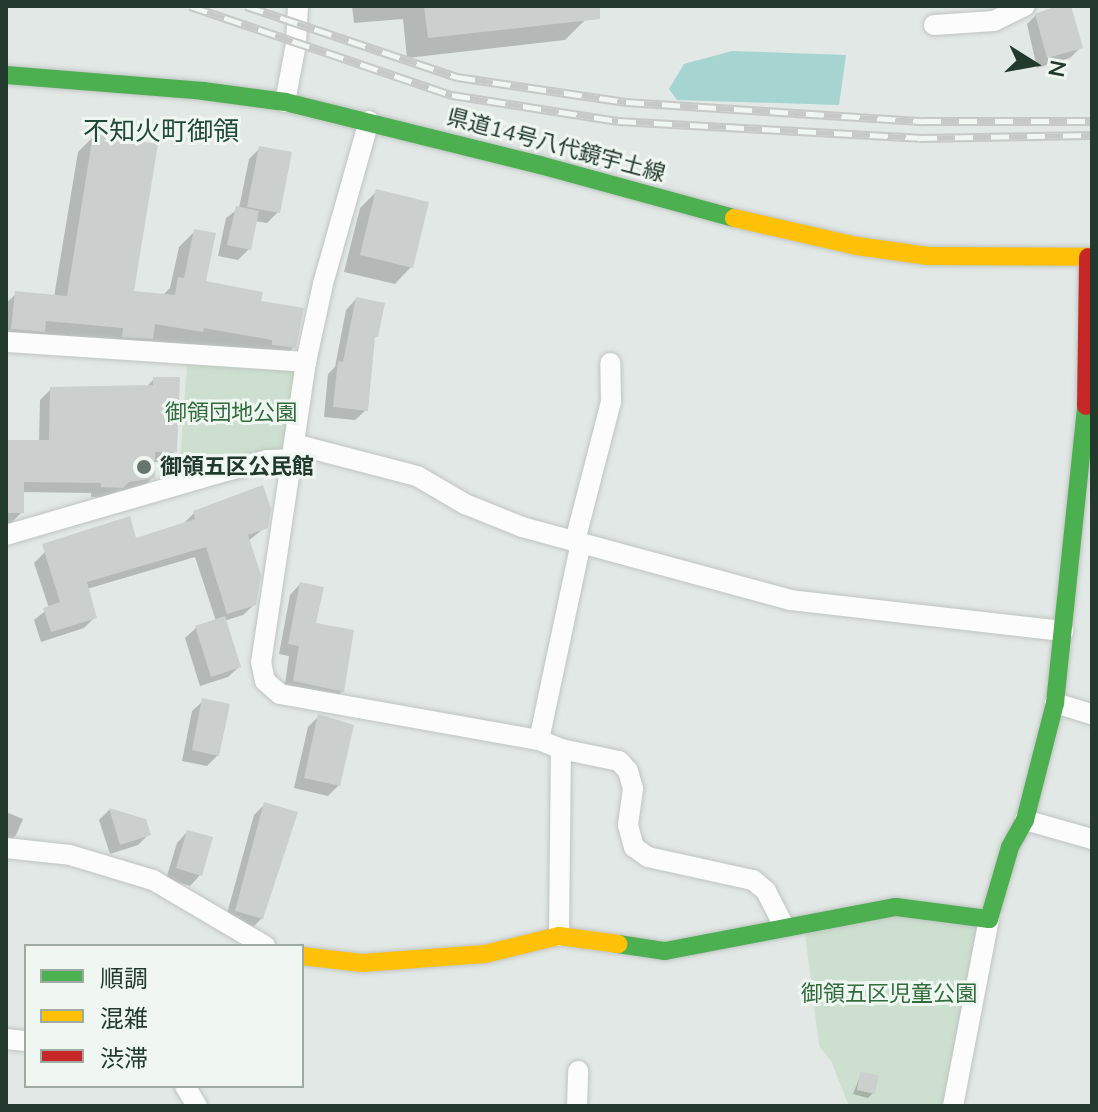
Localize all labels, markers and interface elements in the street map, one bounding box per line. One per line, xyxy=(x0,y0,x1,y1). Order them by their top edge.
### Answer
north arrow xyxy=(994,24,1074,104)
text: N xyxy=(1042,58,1073,79)
street label: 県道14号八代鏡宇土線 xyxy=(444,103,668,187)
district label: 不知火町御領 xyxy=(83,115,239,147)
park label: 御領団地公園 xyxy=(165,400,297,426)
place label: 御領五区公民館 xyxy=(160,454,314,480)
marker: 御領五区公民館 xyxy=(135,458,153,476)
legend xyxy=(24,944,304,1088)
text: 順調 xyxy=(100,963,148,993)
park label: 御領五区児童公園 xyxy=(801,981,977,1007)
text: 混雑 xyxy=(100,1003,148,1033)
text: 渋滞 xyxy=(100,1043,148,1073)

